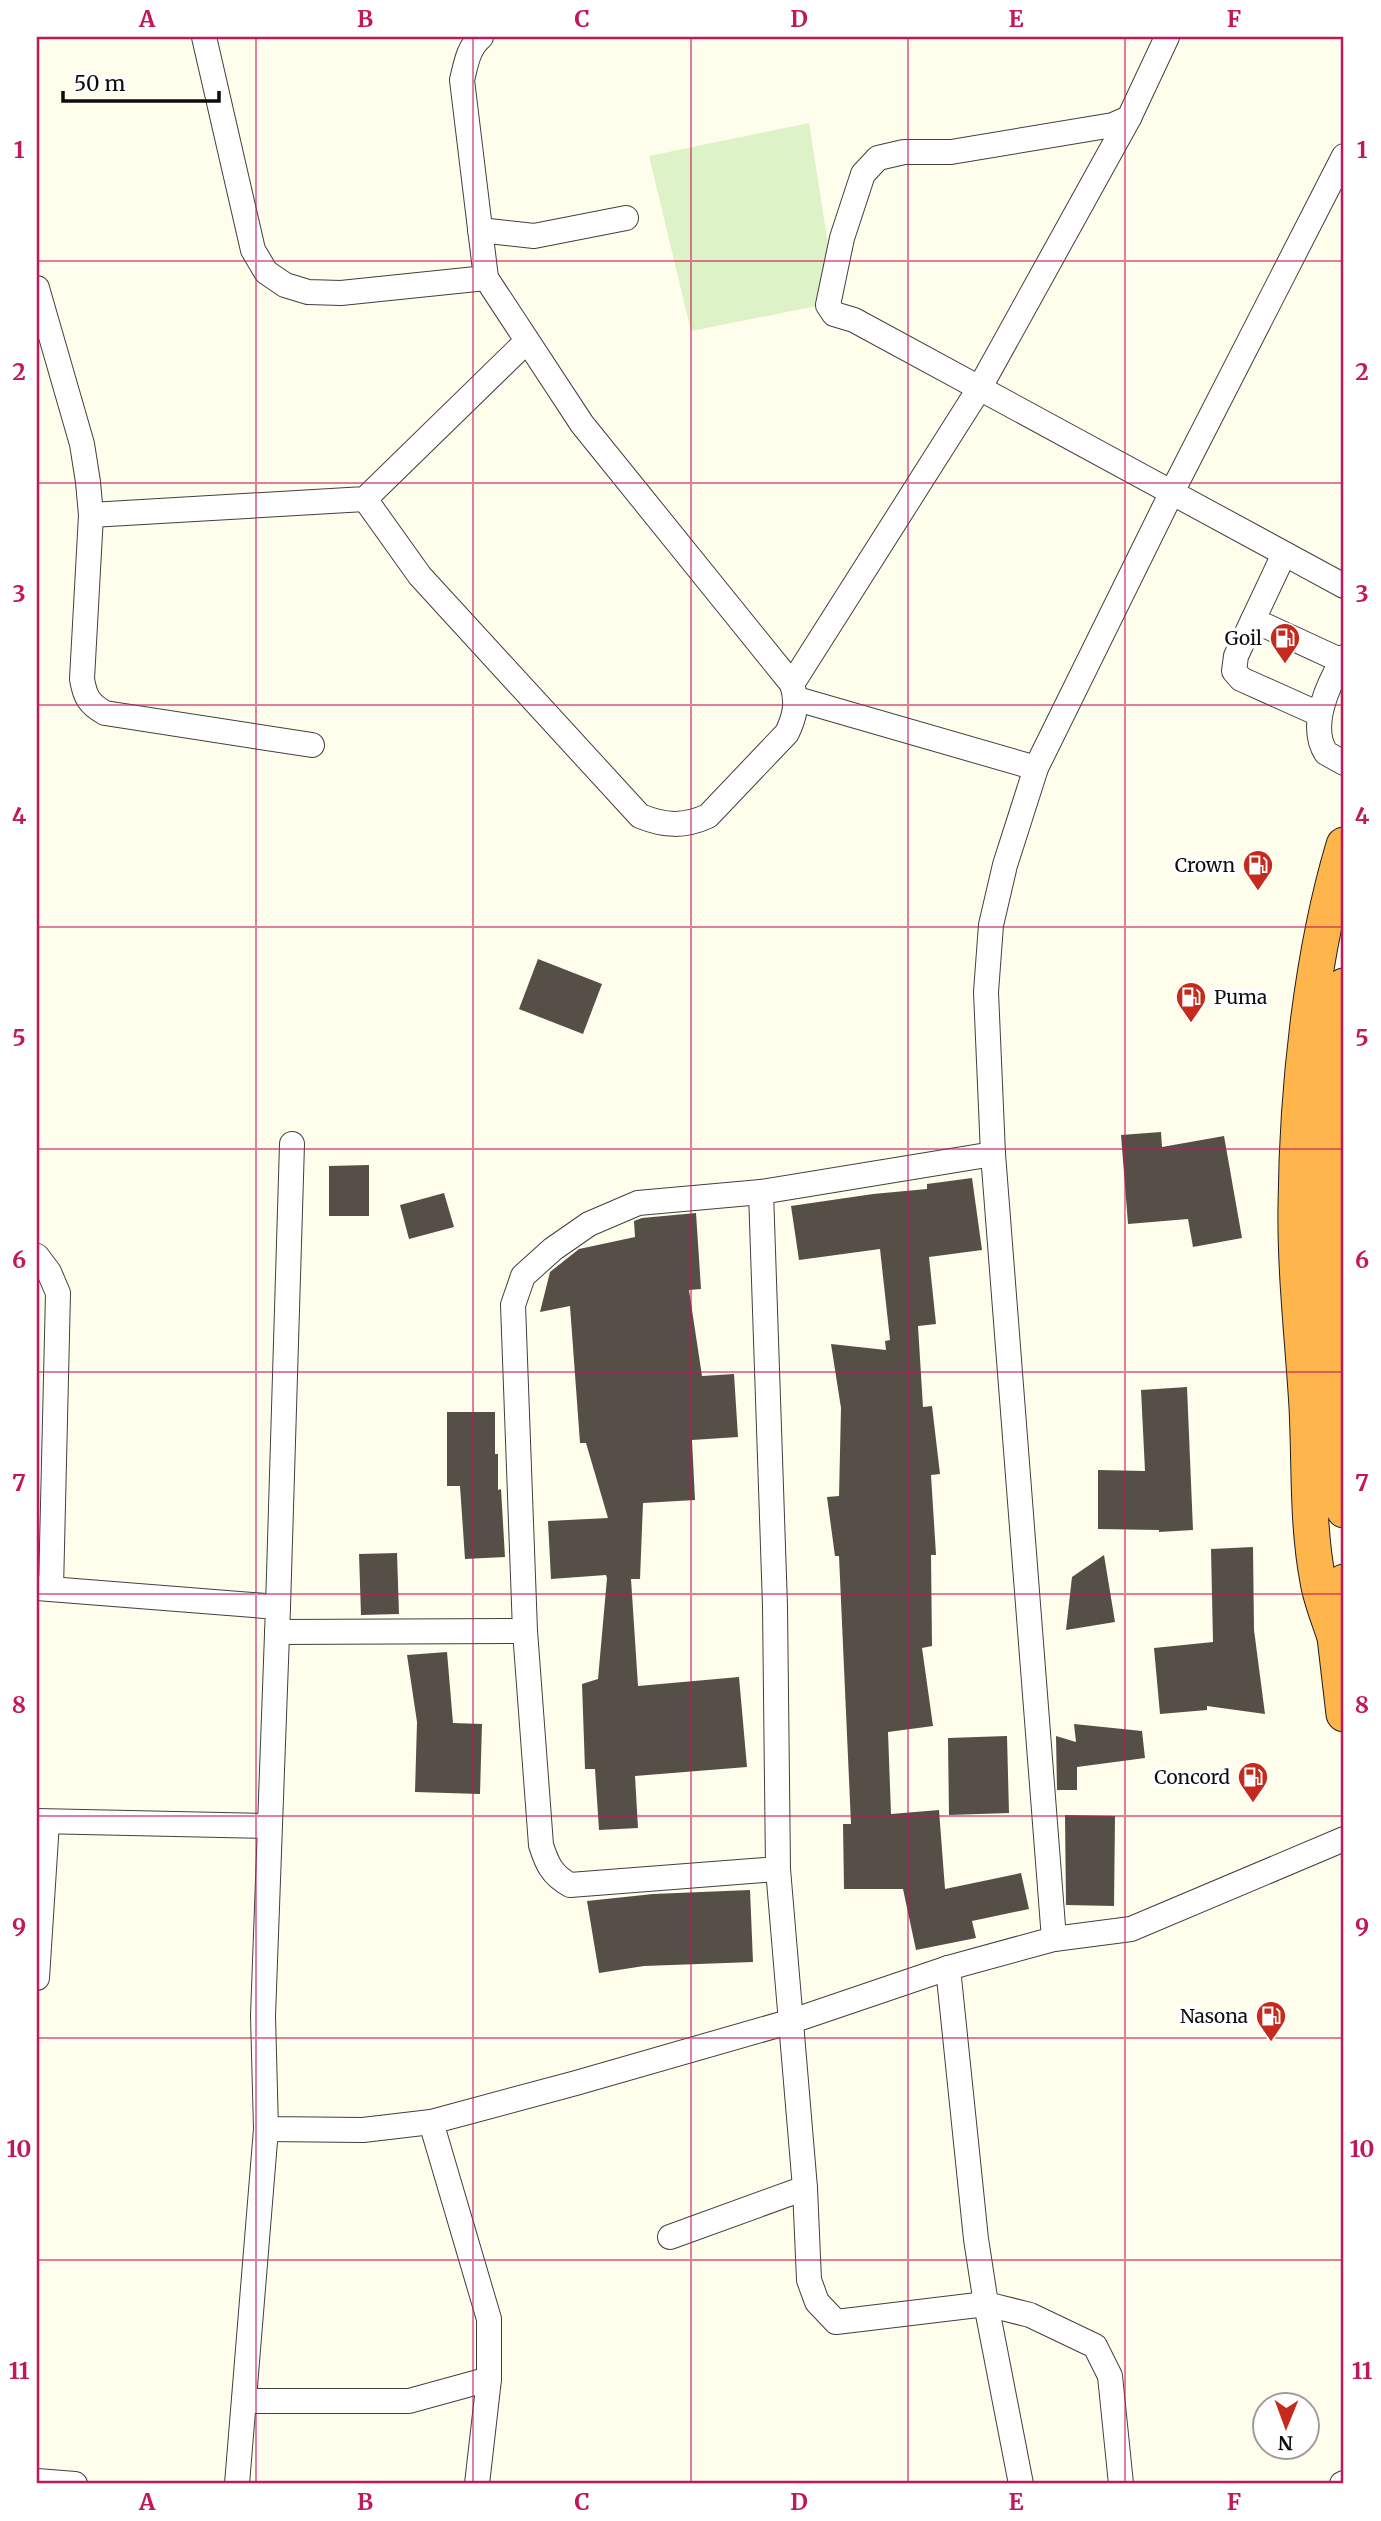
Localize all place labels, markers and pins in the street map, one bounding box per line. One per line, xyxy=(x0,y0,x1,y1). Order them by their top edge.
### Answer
fuel station icon: Goil xyxy=(1268,621,1302,665)
place label: Goil xyxy=(1225,626,1262,650)
fuel station icon: Crown xyxy=(1241,848,1275,892)
place label: Crown xyxy=(1175,853,1235,877)
fuel station icon: Puma xyxy=(1174,980,1208,1024)
place label: Puma xyxy=(1214,985,1267,1009)
fuel station icon: Concord xyxy=(1236,1760,1270,1804)
place label: Concord xyxy=(1154,1765,1230,1789)
fuel station icon: Nasona xyxy=(1254,1999,1288,2043)
place label: Nasona xyxy=(1180,2004,1248,2028)

